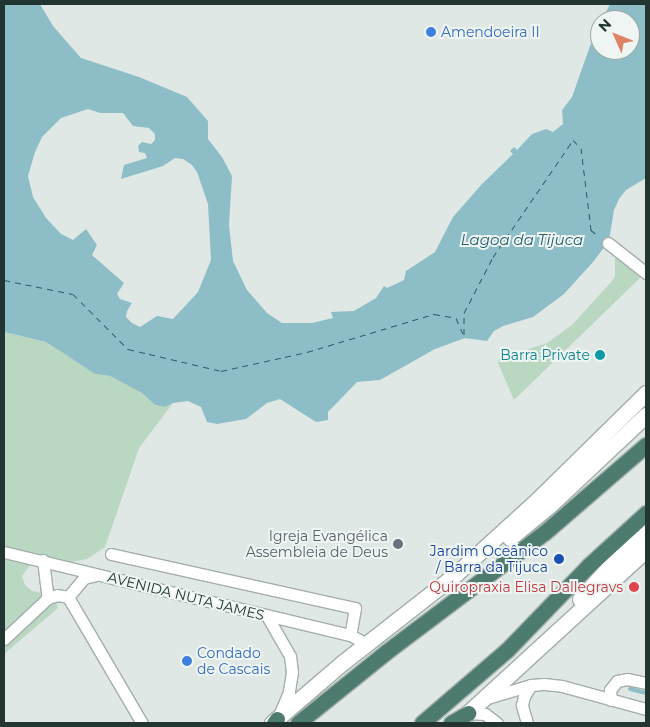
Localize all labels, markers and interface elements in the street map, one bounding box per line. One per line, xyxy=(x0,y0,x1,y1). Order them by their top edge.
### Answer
north arrow xyxy=(590,10,640,60)
text: N xyxy=(595,15,615,36)
place label: Amendoeira II xyxy=(441,24,540,40)
marker: Amendoeira II xyxy=(425,26,437,38)
water label: Lagoa da Tijuca xyxy=(461,231,583,249)
place label: Barra Private xyxy=(500,347,590,363)
marker: Barra Private xyxy=(594,349,606,361)
place label: Igreja Evangélica Assembleia de Deus xyxy=(246,528,388,560)
marker: Igreja Evangélica Assembleia de Deus xyxy=(392,538,404,550)
place label: Jardim Oceânico / Barra da Tijuca xyxy=(430,543,548,576)
marker: Jardim Oceânico / Barra da Tijuca xyxy=(552,552,566,566)
street label: AVENIDA NUTA JAMES xyxy=(106,568,266,624)
place label: Quiropraxia Elisa Dallegravs xyxy=(429,579,623,595)
marker: Quiropraxia Elisa Dallegravs xyxy=(627,580,641,594)
place label: Condado de Cascais xyxy=(197,645,270,678)
marker: Condado de Cascais xyxy=(181,655,193,667)

